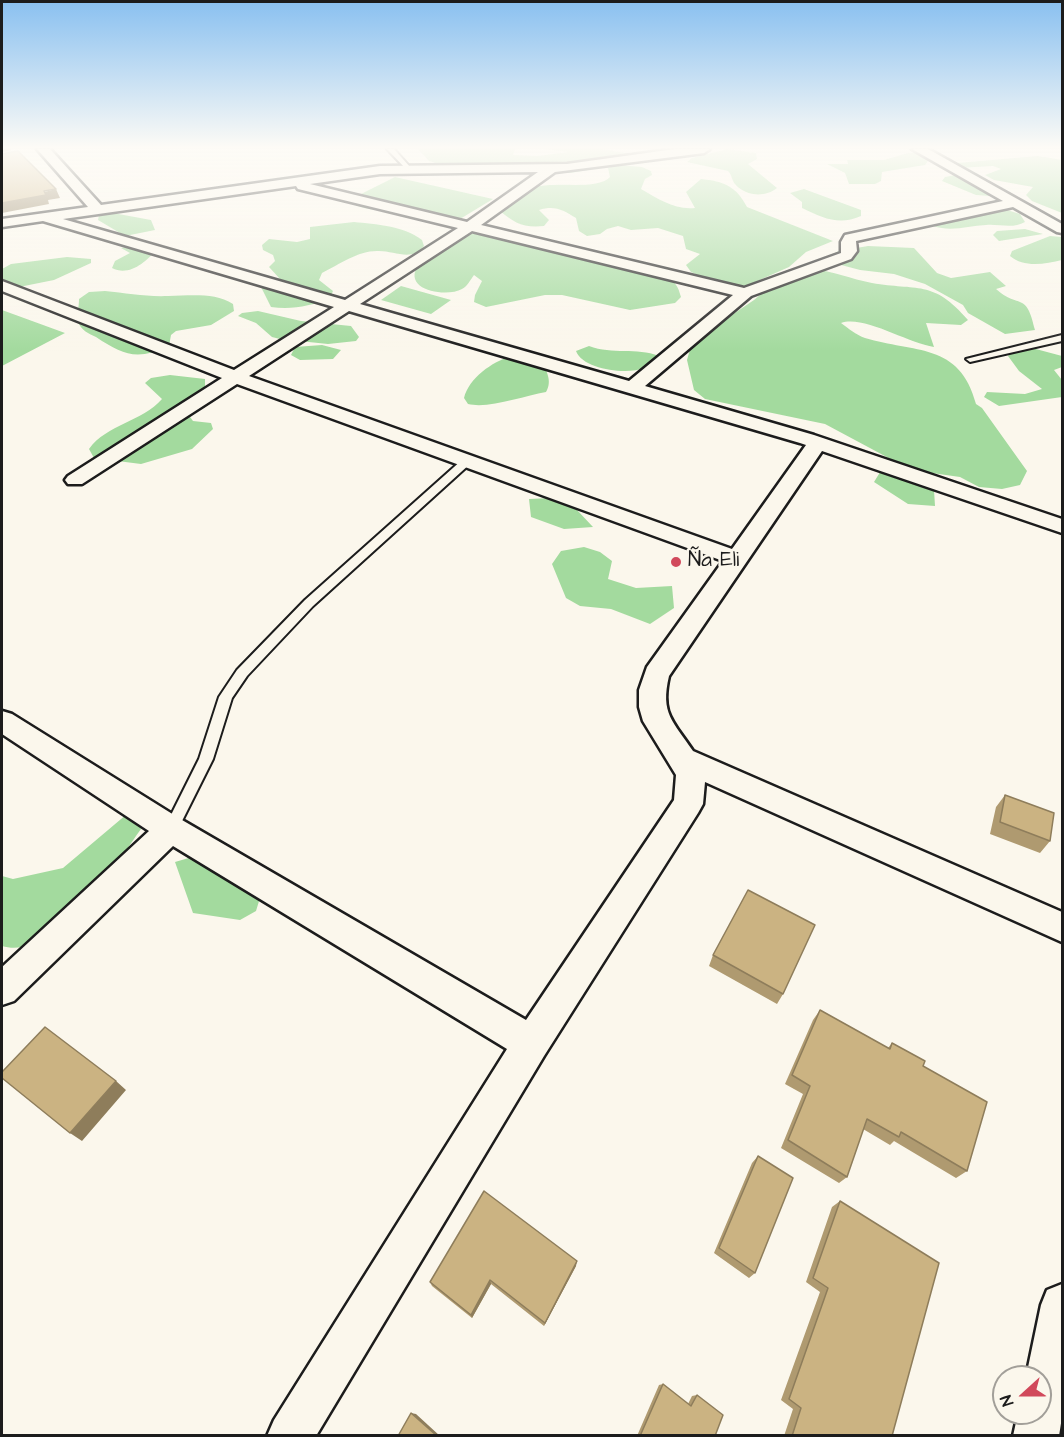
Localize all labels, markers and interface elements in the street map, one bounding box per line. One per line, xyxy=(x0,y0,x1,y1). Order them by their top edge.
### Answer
place label: Ña Eli xyxy=(688,549,739,575)
marker: Ña Eli xyxy=(669,555,683,569)
north arrow xyxy=(992,1365,1052,1425)
text: N xyxy=(995,1392,1019,1409)

